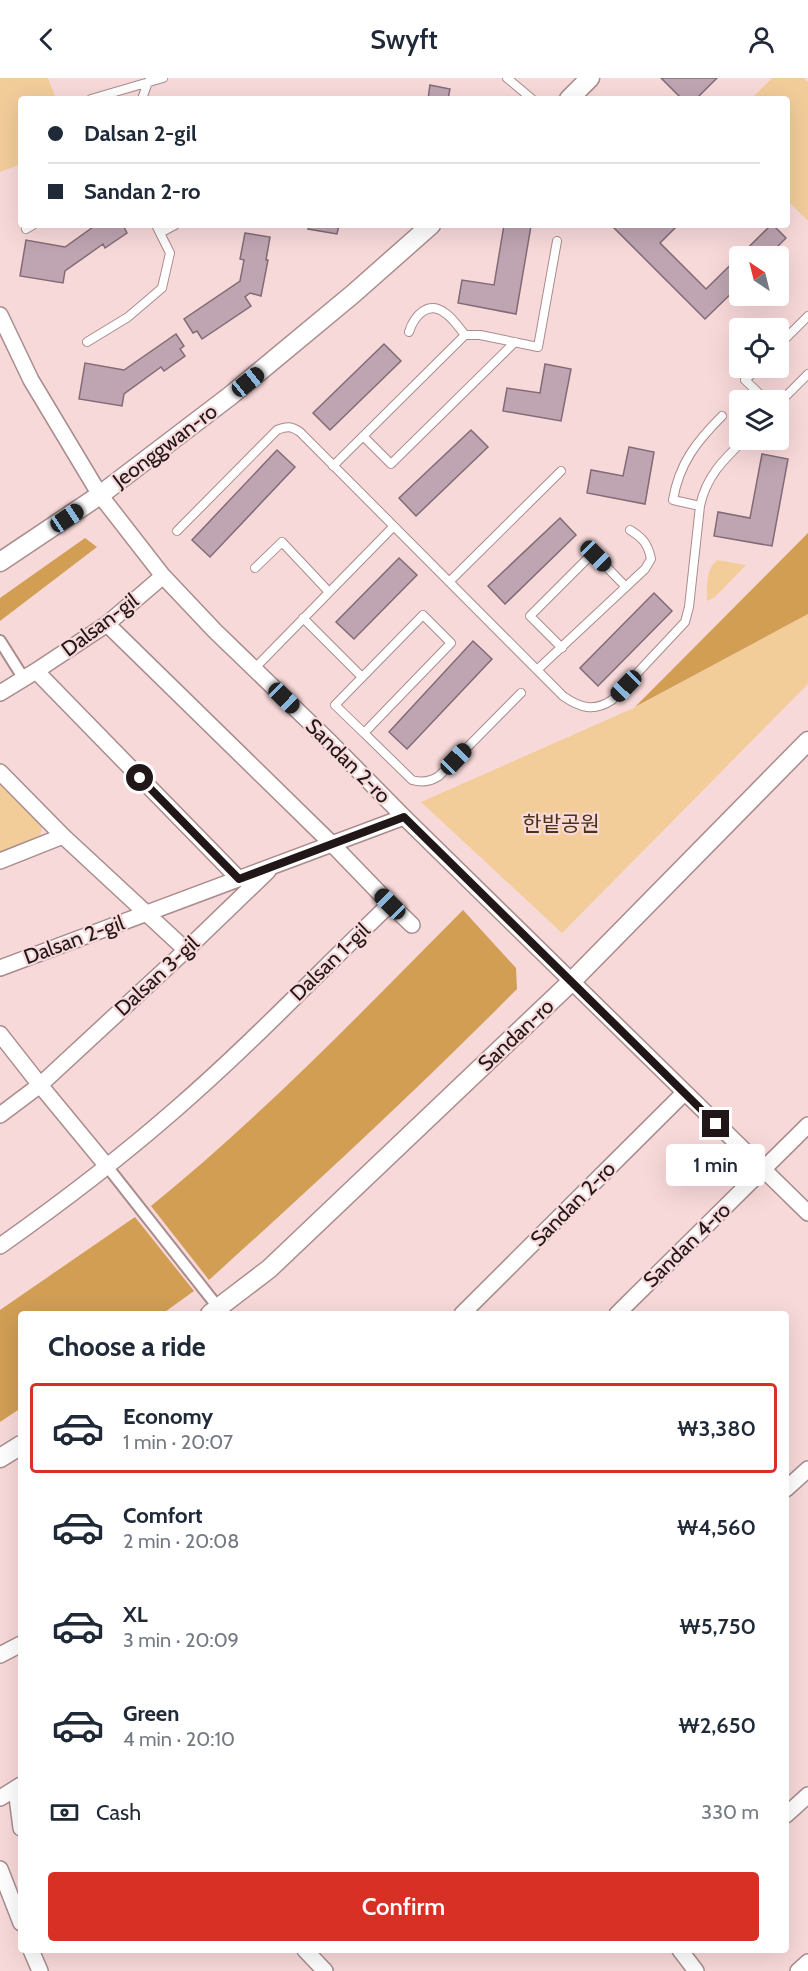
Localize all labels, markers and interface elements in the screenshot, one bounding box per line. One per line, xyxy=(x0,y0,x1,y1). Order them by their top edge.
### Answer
icon: back xyxy=(30,23,63,56)
text: Swyft xyxy=(370,23,438,56)
icon: person xyxy=(745,23,778,56)
text: Dalsan 2-gil xyxy=(84,120,197,147)
text: Sandan 2-ro xyxy=(84,178,201,205)
north arrow xyxy=(729,246,789,306)
map controls xyxy=(729,246,789,450)
button: locate xyxy=(729,318,789,378)
car xyxy=(228,364,268,400)
button: layers xyxy=(729,390,789,450)
street label: Jeonggwan-ro xyxy=(107,398,222,493)
car xyxy=(47,500,87,536)
car xyxy=(577,537,615,575)
street label: Dalsan-gil xyxy=(56,588,143,662)
car xyxy=(607,667,645,705)
car xyxy=(265,679,303,717)
street label: Sandan 2-ro xyxy=(301,713,396,808)
car xyxy=(437,740,475,778)
route start xyxy=(126,764,153,791)
park label: 한밭공원 xyxy=(522,811,600,836)
car xyxy=(371,885,409,923)
street label: Dalsan 2-gil xyxy=(20,910,128,969)
street label: Dalsan 1-gil xyxy=(285,917,375,1006)
street label: Dalsan 3-gil xyxy=(109,930,204,1021)
street label: Sandan-ro xyxy=(473,993,559,1076)
route end xyxy=(702,1110,729,1137)
callout: 1 min xyxy=(666,1145,766,1187)
text: 1 min xyxy=(693,1153,738,1177)
street label: Sandan 2-ro xyxy=(525,1156,620,1251)
street label: Sandan 4-ro xyxy=(638,1197,735,1292)
text: Choose a ride xyxy=(48,1330,206,1363)
icon: car xyxy=(51,1401,105,1455)
text: Economy xyxy=(123,1403,213,1430)
text: ₩3,380 xyxy=(677,1415,756,1442)
text: 1 min · 20:07 xyxy=(123,1430,233,1454)
icon: car xyxy=(51,1500,105,1554)
text: Comfort xyxy=(123,1502,202,1529)
text: ₩4,560 xyxy=(677,1514,756,1541)
text: 2 min · 20:08 xyxy=(123,1529,239,1553)
icon: car xyxy=(51,1599,105,1653)
text: XL xyxy=(123,1601,148,1628)
text: ₩5,750 xyxy=(680,1613,756,1640)
text: 3 min · 20:09 xyxy=(123,1628,239,1652)
icon: car xyxy=(51,1698,105,1752)
text: Green xyxy=(123,1700,179,1727)
text: ₩2,650 xyxy=(679,1712,756,1739)
text: 4 min · 20:10 xyxy=(123,1727,235,1751)
icon: cash xyxy=(48,1796,81,1829)
text: Cash xyxy=(96,1799,141,1826)
text: 330 m xyxy=(701,1800,759,1824)
button: Confirm xyxy=(48,1872,759,1941)

